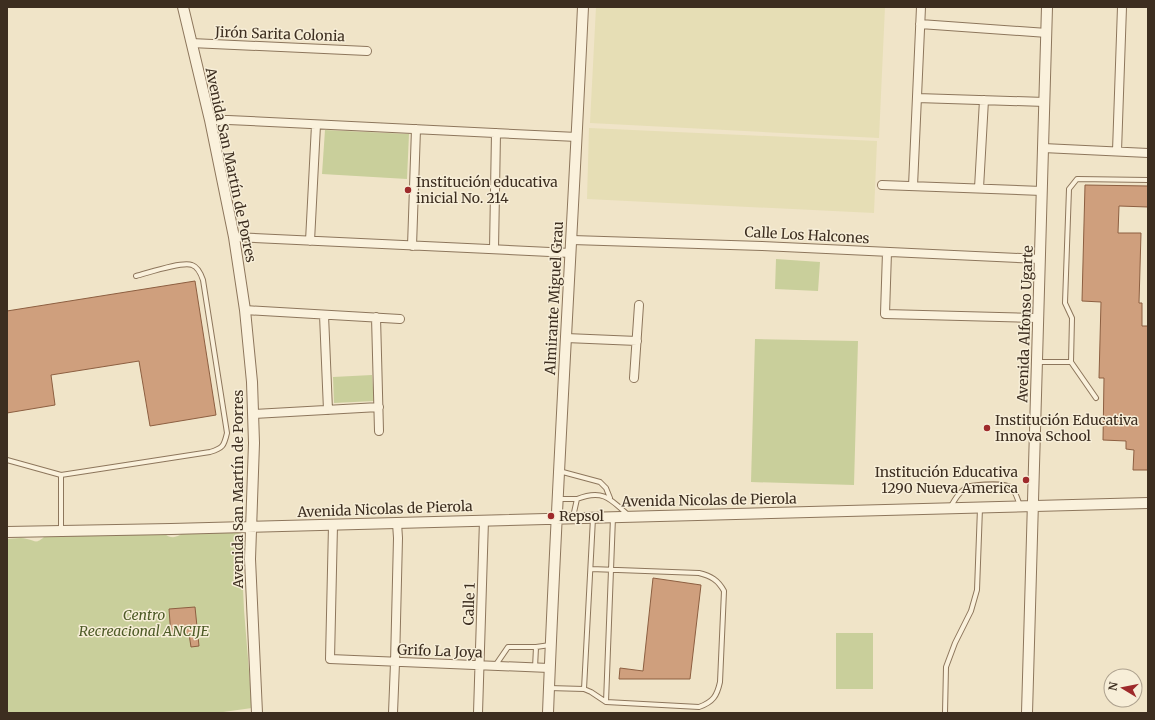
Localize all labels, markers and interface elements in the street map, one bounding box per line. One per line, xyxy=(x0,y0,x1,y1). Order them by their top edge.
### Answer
street label: Jirón Sarita Colonia xyxy=(214,23,346,45)
street label: Avenida San Martín de Porres xyxy=(201,65,261,264)
place label: Institución educativa inicial No. 214 xyxy=(416,173,558,207)
marker: Institución educativa inicial No. 214 xyxy=(403,185,413,195)
street label: Almirante Miguel Grau xyxy=(541,220,567,376)
street label: Calle Los Halcones xyxy=(744,223,870,247)
street label: Avenida Alfonso Ugarte xyxy=(1013,245,1037,404)
street label: Avenida San Martín de Porres xyxy=(229,389,247,589)
place label: Institución Educativa Innova School xyxy=(995,411,1139,445)
marker: Institución Educativa Innova School xyxy=(982,423,992,433)
place label: Institución Educativa 1290 Nueva America xyxy=(875,463,1018,497)
marker: Institución Educativa 1290 Nueva America xyxy=(1021,475,1031,485)
street label: Avenida Nicolas de Pierola xyxy=(620,489,797,511)
street label: Avenida Nicolas de Pierola xyxy=(296,497,473,521)
place label: Repsol xyxy=(559,507,605,525)
marker: Repsol xyxy=(546,511,556,521)
street label: Calle 1 xyxy=(459,582,479,626)
park label: Centro Recreacional ANCIJE xyxy=(79,606,210,640)
street label: Grifo La Joya xyxy=(397,641,484,662)
north arrow xyxy=(1103,668,1143,708)
text: N xyxy=(1106,680,1121,692)

